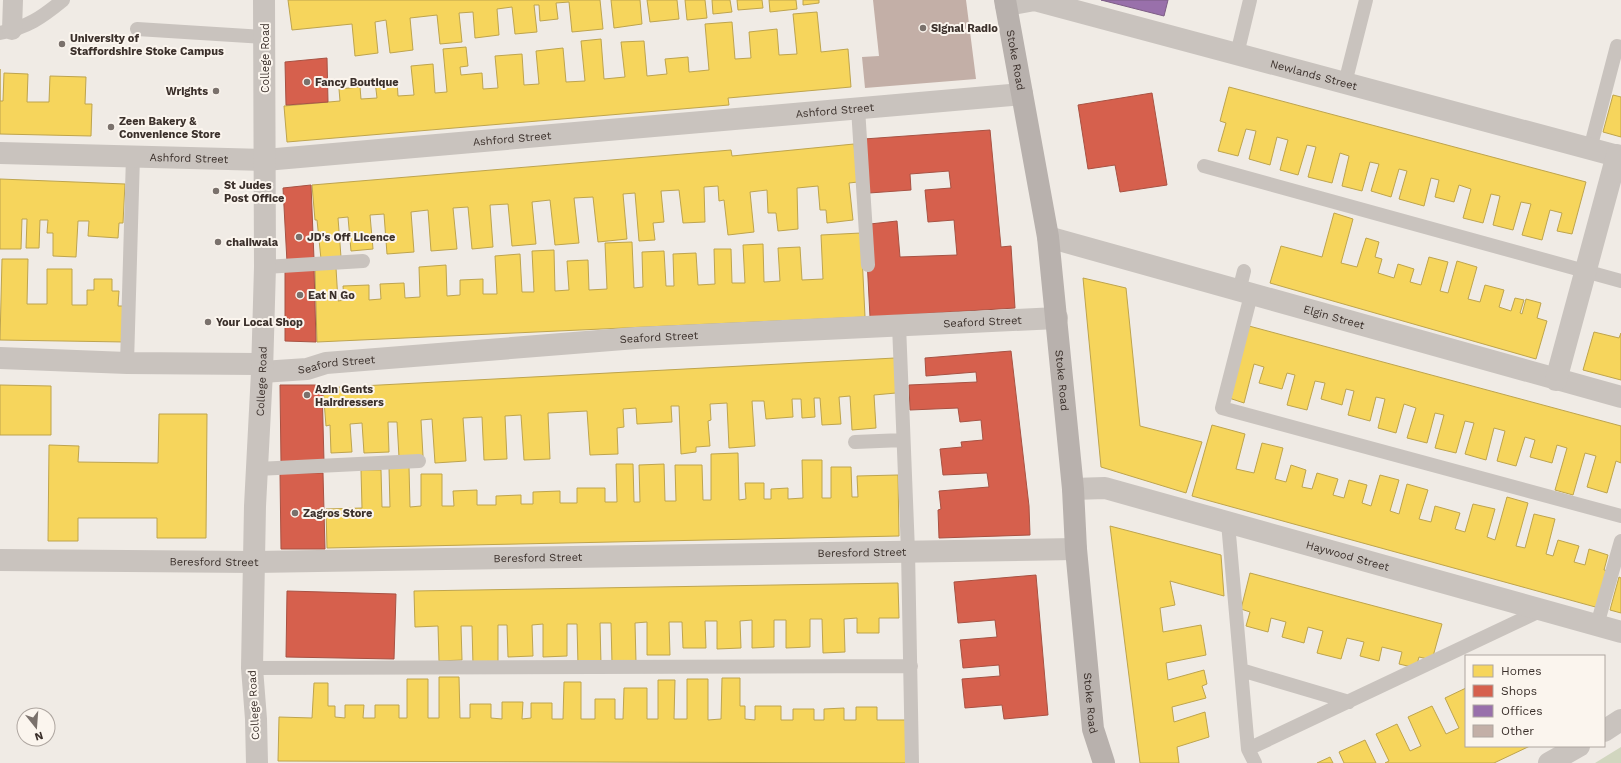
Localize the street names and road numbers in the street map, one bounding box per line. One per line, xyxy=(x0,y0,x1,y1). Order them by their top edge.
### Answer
street label: College Road xyxy=(259,23,272,93)
street label: Stoke Road xyxy=(1004,29,1028,91)
street label: Newlands Street xyxy=(1269,57,1359,93)
street label: Ashford Street xyxy=(795,100,875,120)
street label: Ashford Street xyxy=(472,129,552,148)
street label: Ashford Street xyxy=(149,150,229,166)
street label: Elgin Street xyxy=(1302,302,1366,332)
street label: Seaford Street xyxy=(943,313,1022,330)
street label: Seaford Street xyxy=(619,329,699,346)
street label: College Road xyxy=(253,346,269,417)
street label: Stoke Road xyxy=(1053,349,1072,412)
street label: Seaford Street xyxy=(297,353,376,376)
street label: Haywood Street xyxy=(1305,538,1391,574)
street label: Beresford Street xyxy=(817,545,907,560)
street label: Beresford Street xyxy=(493,550,583,565)
street label: Beresford Street xyxy=(169,555,259,569)
street label: College Road xyxy=(246,670,262,740)
street label: Stoke Road xyxy=(1081,672,1101,735)

